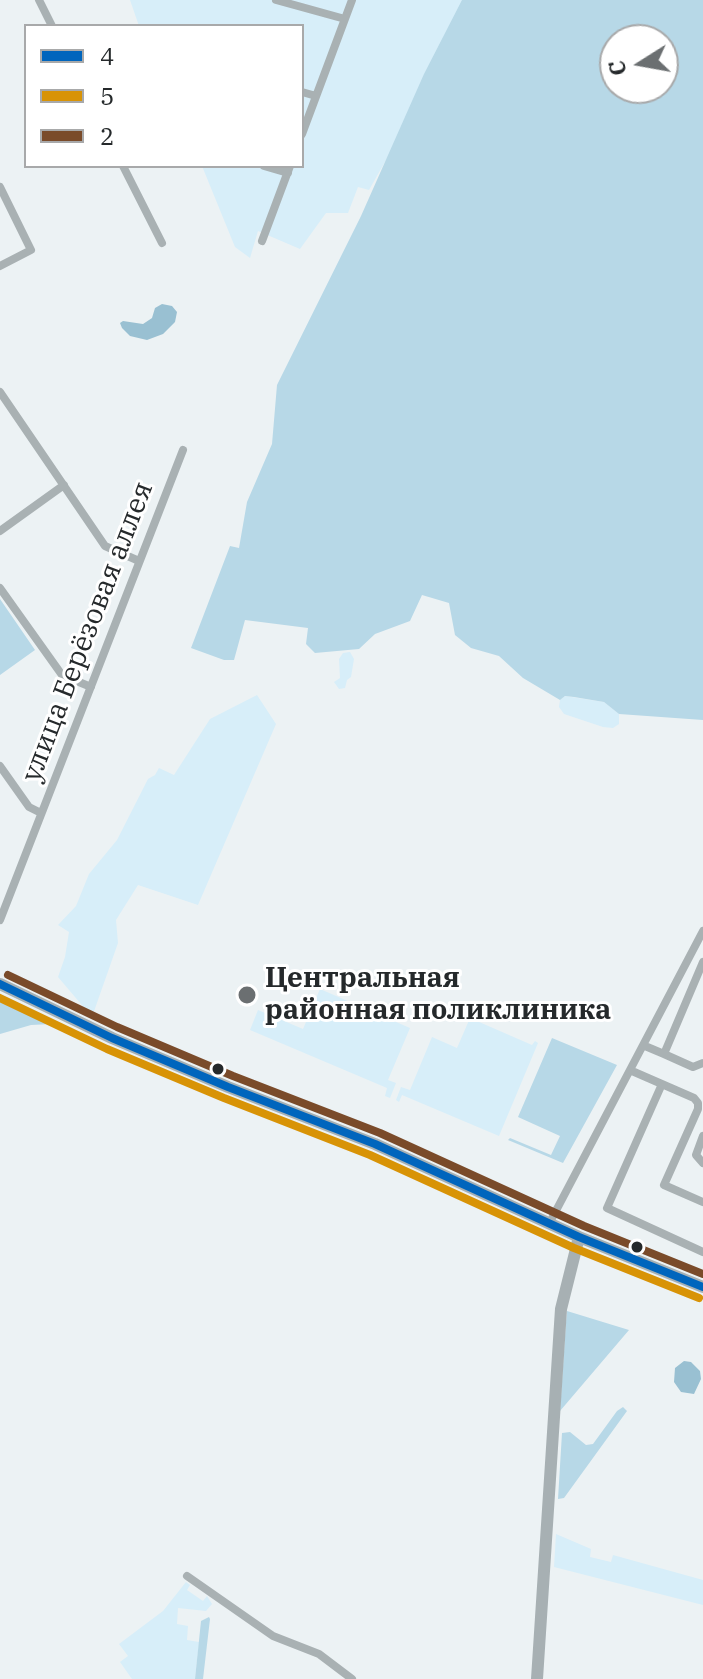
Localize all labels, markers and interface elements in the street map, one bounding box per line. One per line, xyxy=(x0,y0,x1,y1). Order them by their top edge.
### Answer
legend xyxy=(24,24,304,168)
north arrow xyxy=(599,24,679,104)
text: 4 xyxy=(100,40,114,72)
text: С xyxy=(601,58,633,78)
text: 5 xyxy=(100,80,114,112)
text: 2 xyxy=(100,120,114,152)
street label: улица Берёзовая аллея xyxy=(15,477,161,787)
place label: Центральная районная поликлиника xyxy=(265,962,611,1028)
marker: Центральная районная поликлиника xyxy=(236,984,258,1006)
unlabelled marker xyxy=(210,1061,226,1077)
unlabelled marker xyxy=(629,1239,645,1255)

